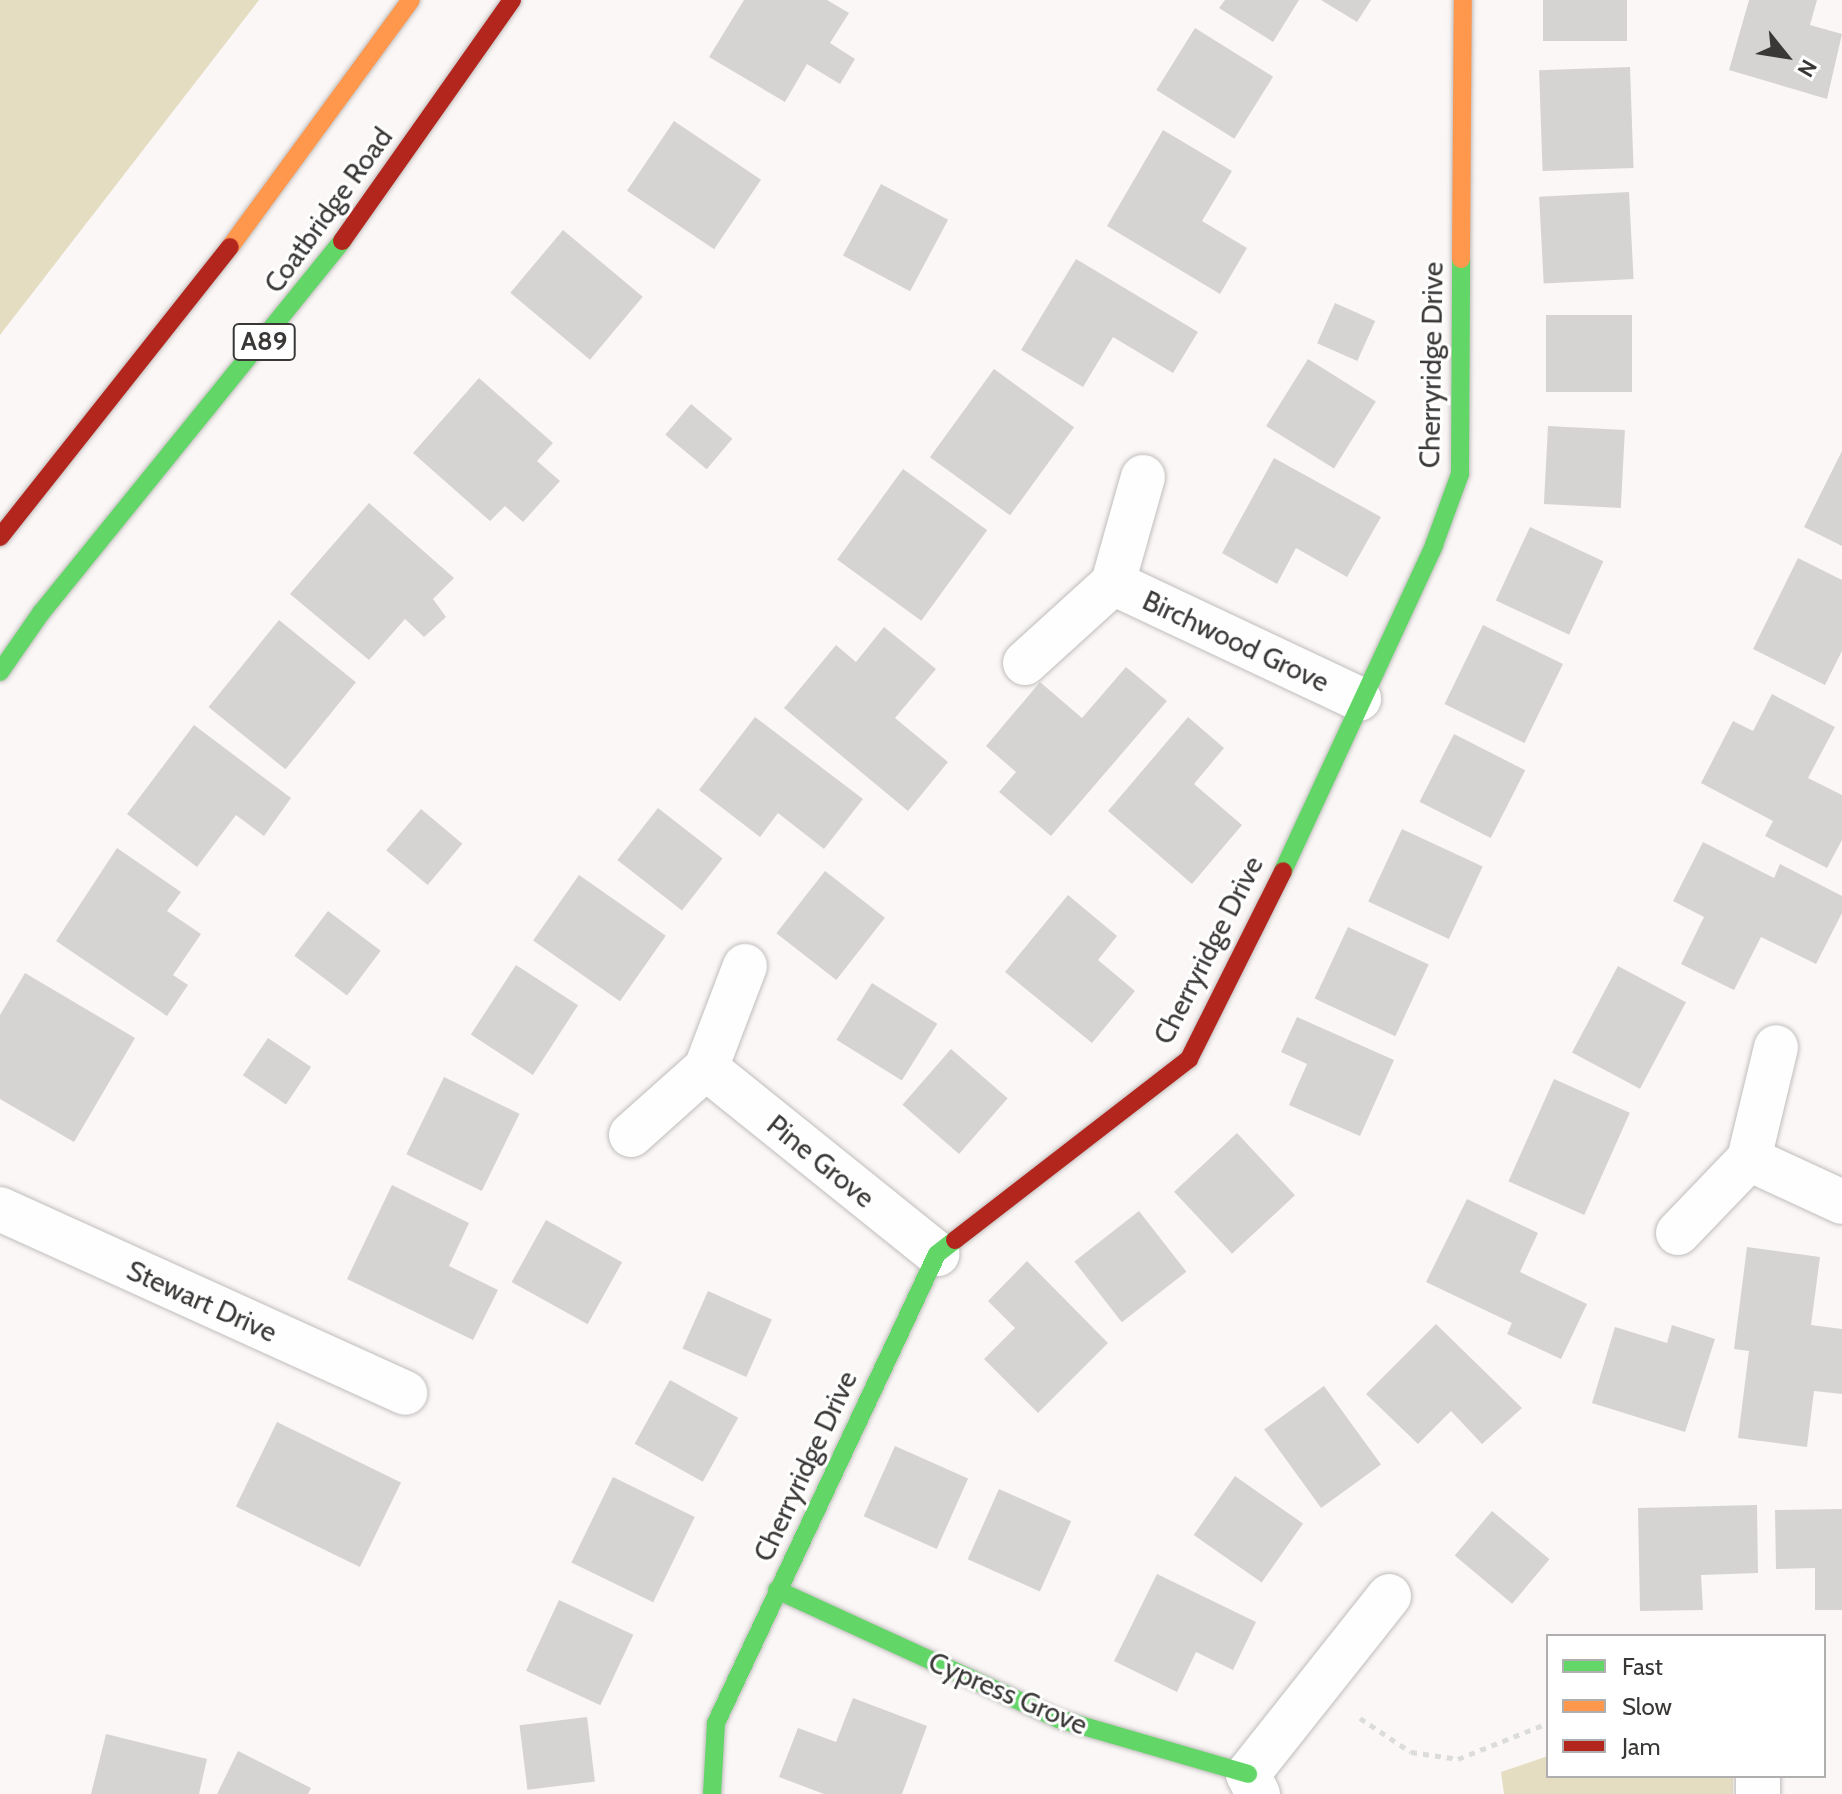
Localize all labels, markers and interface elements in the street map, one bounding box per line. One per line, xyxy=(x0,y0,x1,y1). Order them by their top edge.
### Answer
north arrow xyxy=(1746,16,1826,96)
text: N xyxy=(1792,55,1823,82)
street label: Coatbridge Road xyxy=(257,121,399,299)
street label: Cherryridge Drive xyxy=(1412,262,1450,468)
road number: A89 xyxy=(232,320,296,364)
street label: Birchwood Grove xyxy=(1138,583,1334,699)
street label: Cherryridge Drive xyxy=(1146,850,1270,1050)
street label: Pine Grove xyxy=(761,1108,881,1214)
street label: Stewart Drive xyxy=(122,1253,282,1349)
street label: Cherryridge Drive xyxy=(746,1365,864,1567)
legend xyxy=(1546,1634,1826,1778)
street label: Cypress Grove xyxy=(924,1644,1092,1742)
text: Fast xyxy=(1622,1652,1663,1681)
text: Slow xyxy=(1622,1692,1672,1721)
text: Jam xyxy=(1622,1732,1660,1761)

